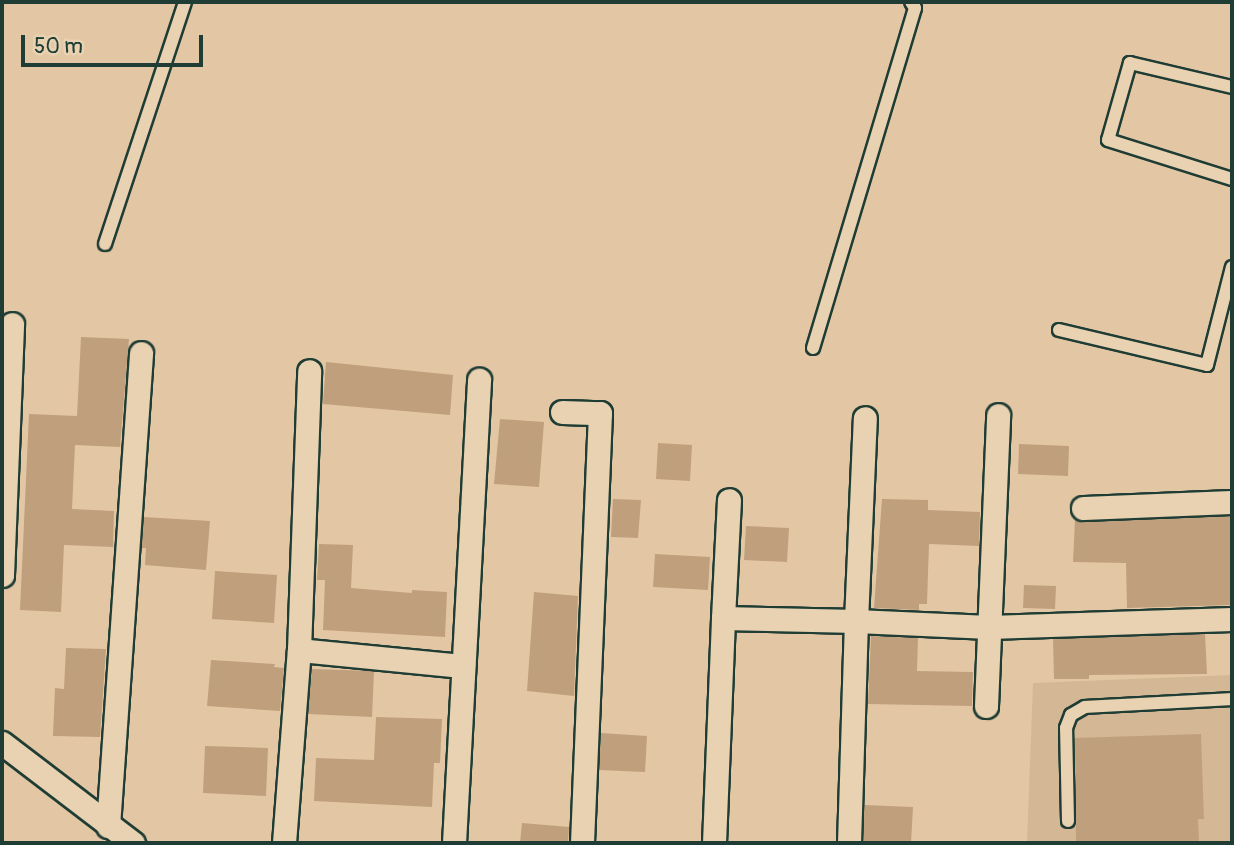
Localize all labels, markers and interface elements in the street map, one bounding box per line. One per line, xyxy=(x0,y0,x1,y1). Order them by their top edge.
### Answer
scale bar xyxy=(24,21,206,65)
text: 50 m xyxy=(34,33,83,60)

